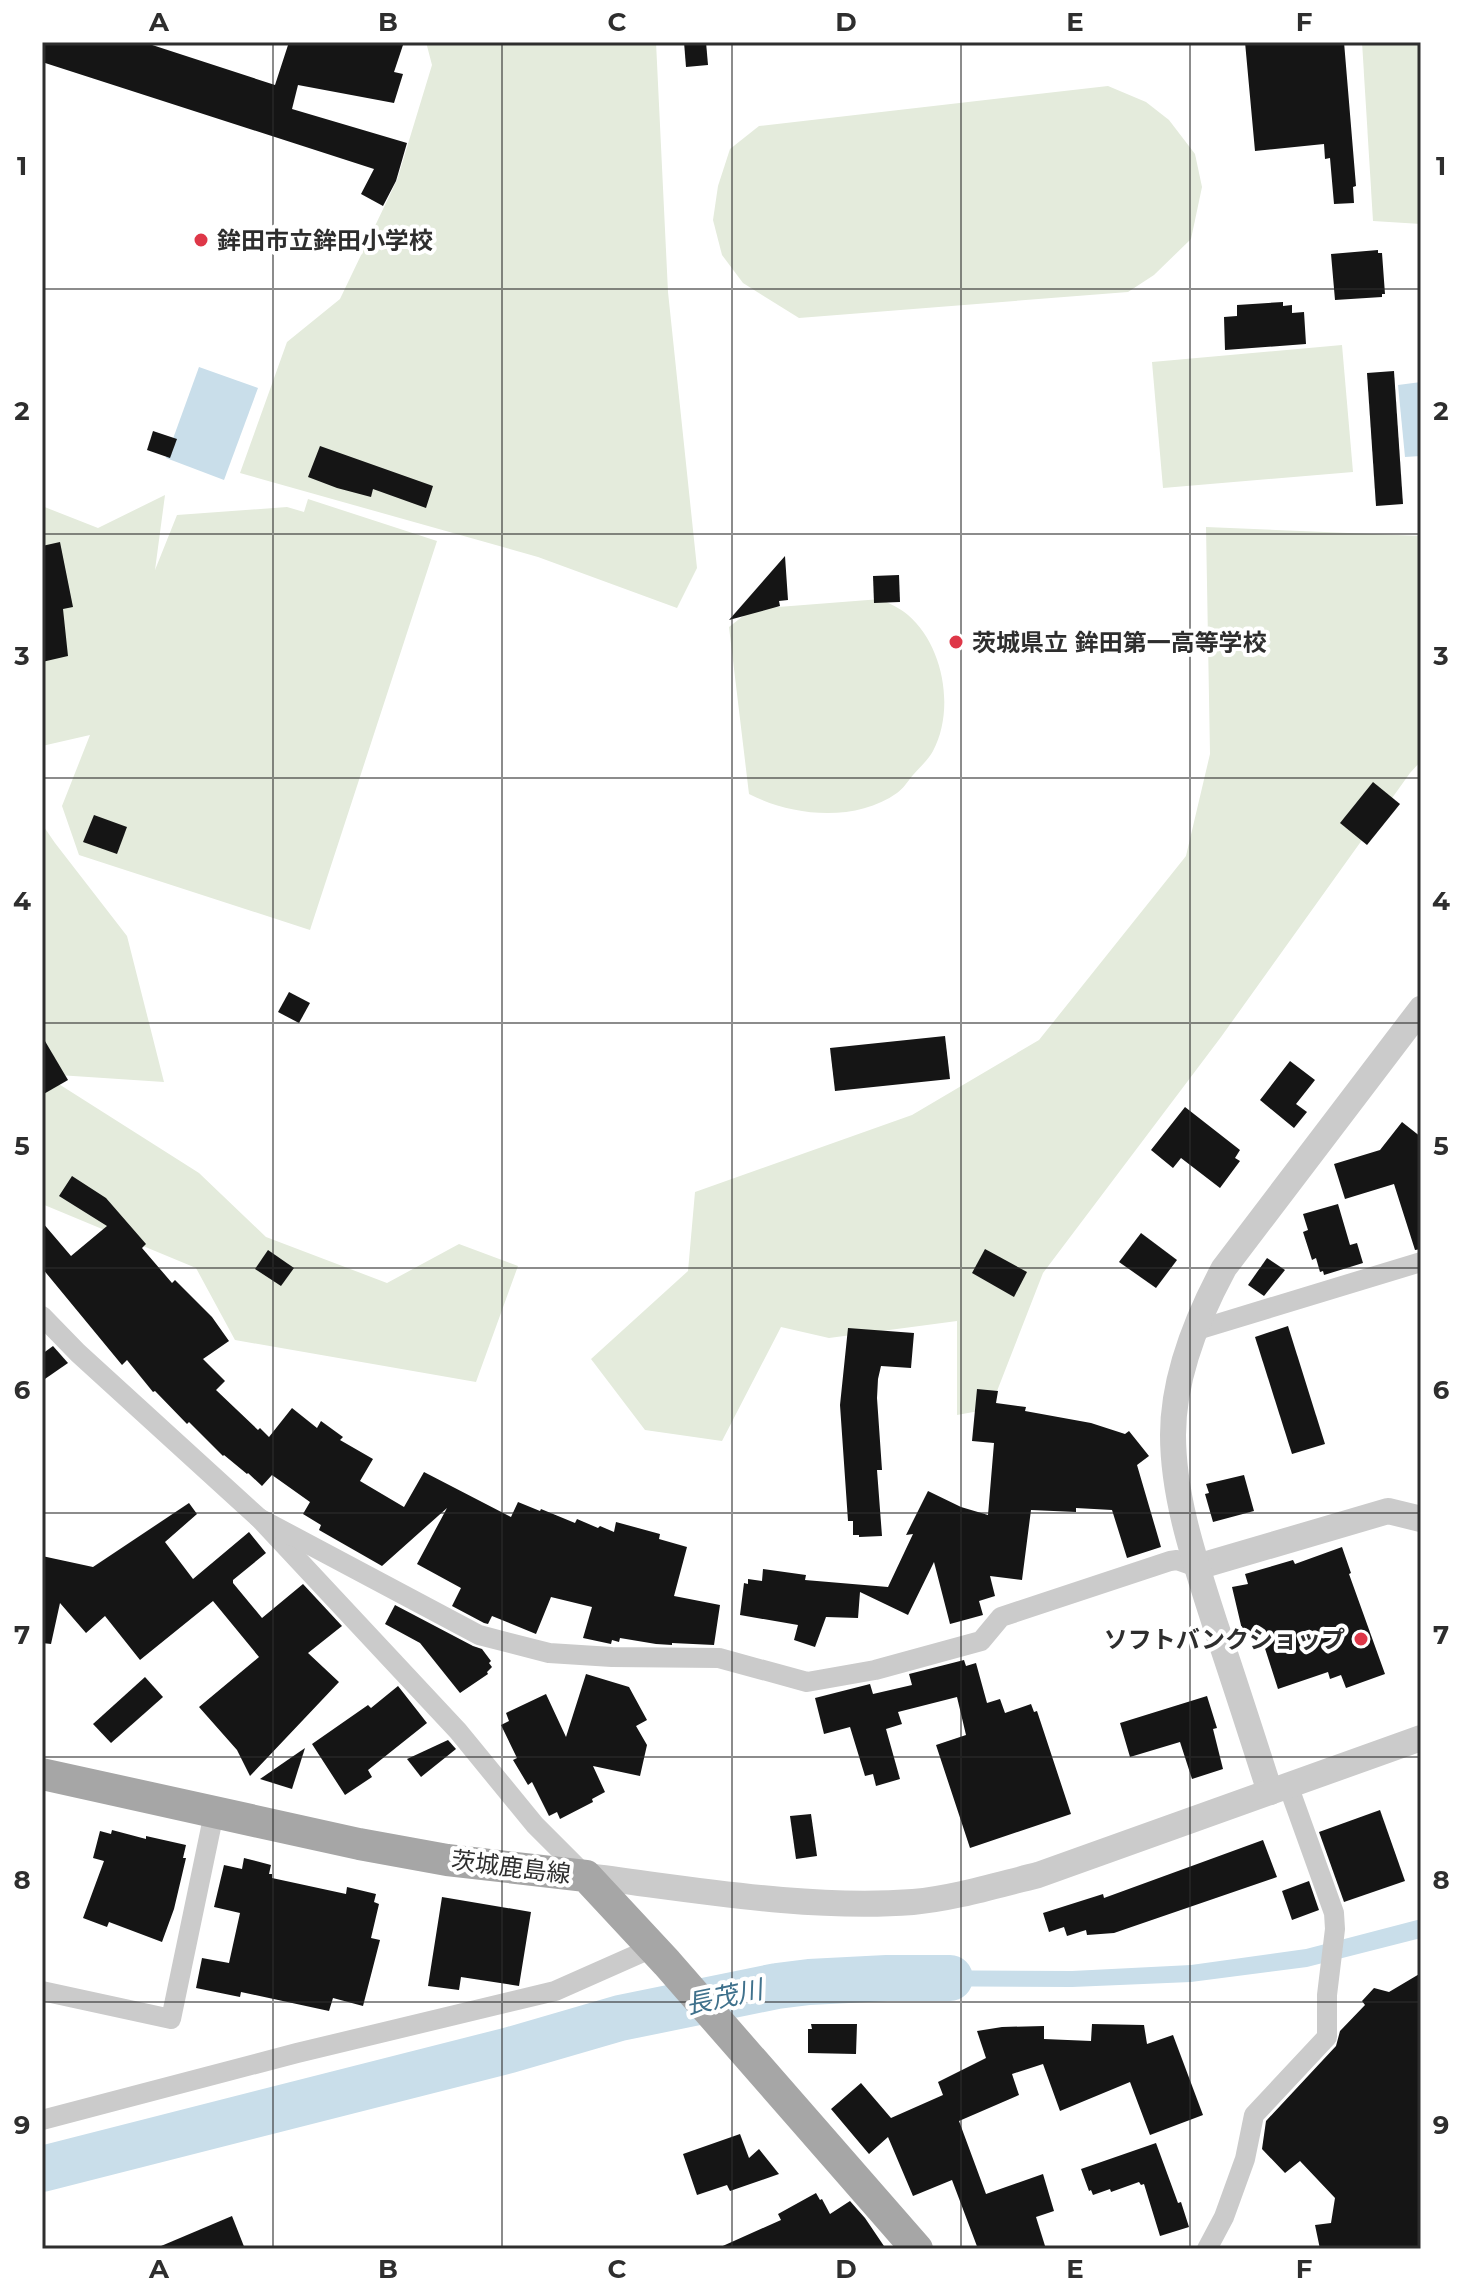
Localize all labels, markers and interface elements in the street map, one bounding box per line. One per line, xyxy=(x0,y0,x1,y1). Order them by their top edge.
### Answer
text: A xyxy=(148,6,170,38)
text: B xyxy=(378,6,398,38)
text: C xyxy=(608,6,627,38)
text: D xyxy=(835,6,857,38)
text: E xyxy=(1066,6,1084,38)
text: F xyxy=(1296,6,1312,38)
text: 1 xyxy=(17,150,27,182)
text: 1 xyxy=(1436,150,1446,182)
place label: 鉾田市立鉾田小学校 xyxy=(217,226,433,255)
marker: 鉾田市立鉾田小学校 xyxy=(192,231,210,249)
text: 2 xyxy=(14,395,30,427)
text: 2 xyxy=(1433,395,1449,427)
place label: 茨城県立 鉾田第一高等学校 xyxy=(972,628,1267,657)
marker: 茨城県立 鉾田第一高等学校 xyxy=(947,633,965,651)
text: 3 xyxy=(13,640,30,672)
text: 3 xyxy=(1432,640,1449,672)
text: 4 xyxy=(13,885,31,917)
text: 4 xyxy=(1432,885,1450,917)
text: 5 xyxy=(14,1130,30,1162)
text: 5 xyxy=(1433,1130,1449,1162)
text: 6 xyxy=(14,1374,31,1406)
text: 6 xyxy=(1433,1374,1450,1406)
text: 7 xyxy=(14,1619,30,1651)
text: 7 xyxy=(1433,1619,1449,1651)
place label: ソフトバンクショップ xyxy=(1104,1625,1345,1654)
marker: ソフトバンクショップ xyxy=(1352,1630,1370,1648)
street label: 茨城鹿島線 xyxy=(450,1845,572,1889)
text: 8 xyxy=(13,1864,31,1896)
text: 8 xyxy=(1432,1864,1450,1896)
water label: 長茂川 xyxy=(683,1973,768,2021)
text: 9 xyxy=(14,2109,30,2141)
text: 9 xyxy=(1433,2109,1449,2141)
text: A xyxy=(148,2253,170,2285)
text: B xyxy=(378,2253,398,2285)
text: C xyxy=(608,2253,627,2285)
text: D xyxy=(835,2253,857,2285)
text: E xyxy=(1066,2253,1084,2285)
text: F xyxy=(1296,2253,1312,2285)

